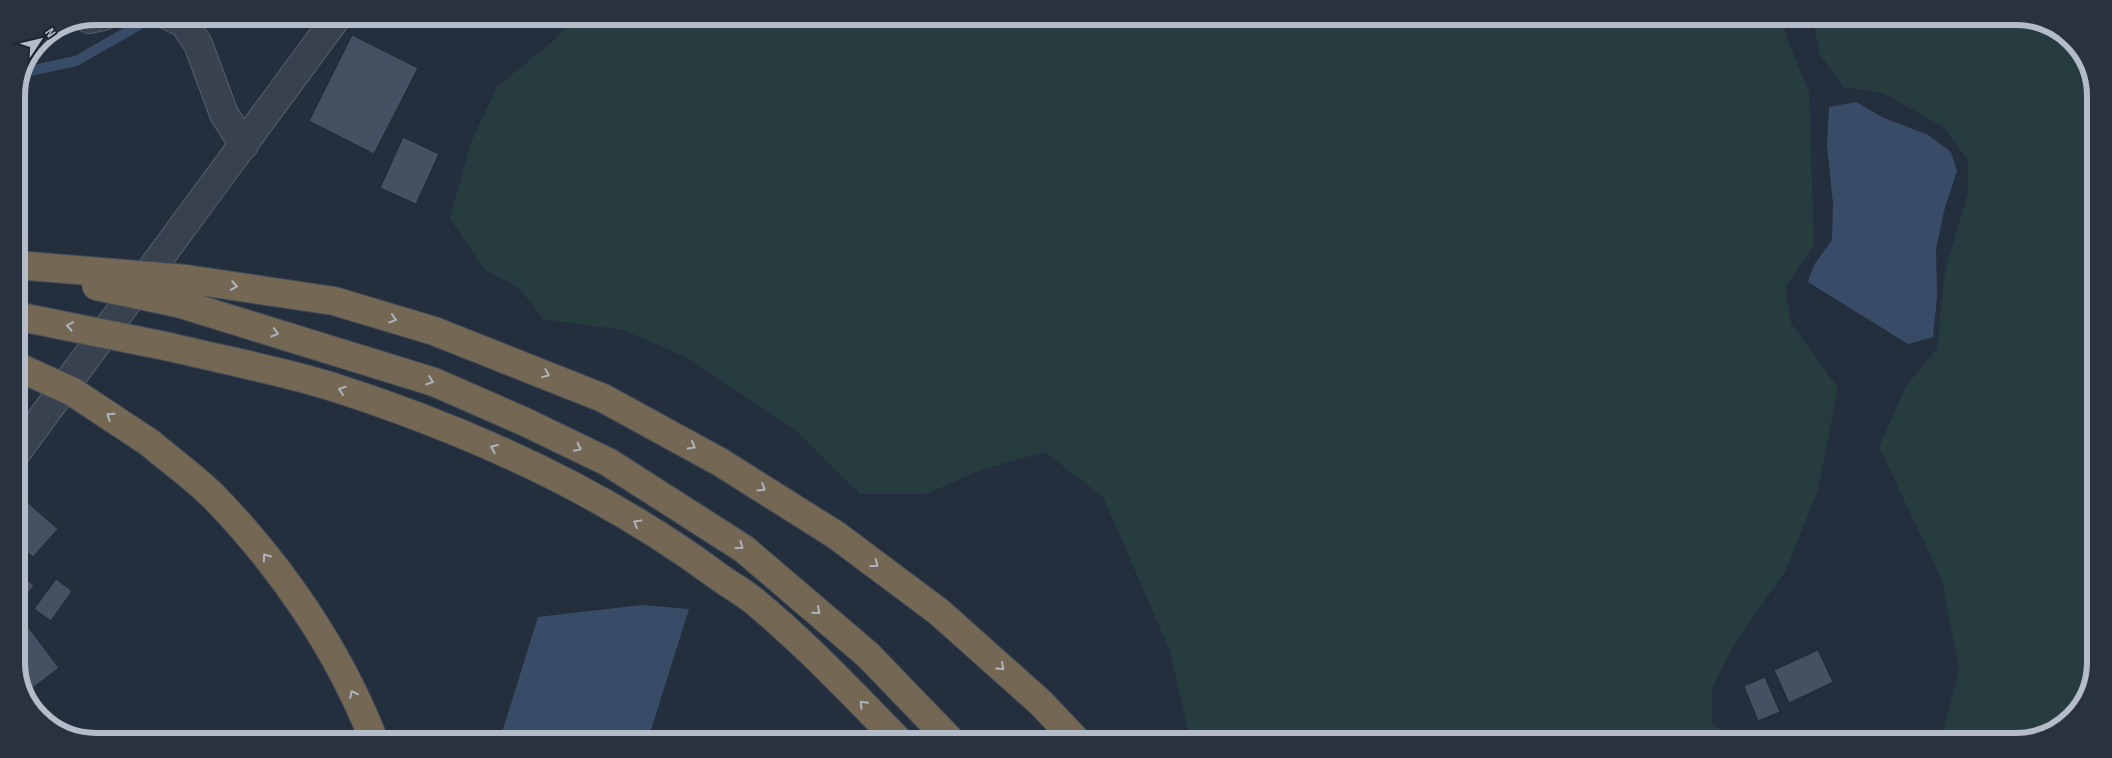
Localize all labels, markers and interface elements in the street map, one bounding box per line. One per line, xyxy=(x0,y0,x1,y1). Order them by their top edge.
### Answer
north arrow xyxy=(15,15,65,65)
text: N xyxy=(41,25,59,41)
one-way arrow xyxy=(231,280,239,291)
one-way arrow xyxy=(388,313,397,323)
one-way arrow xyxy=(66,322,75,332)
one-way arrow xyxy=(270,327,279,337)
one-way arrow xyxy=(541,368,550,379)
one-way arrow xyxy=(425,376,434,386)
one-way arrow xyxy=(338,386,346,396)
one-way arrow xyxy=(106,413,115,422)
one-way arrow xyxy=(686,439,695,449)
one-way arrow xyxy=(573,441,582,452)
one-way arrow xyxy=(490,443,498,453)
one-way arrow xyxy=(756,482,765,492)
one-way arrow xyxy=(634,519,643,529)
one-way arrow xyxy=(735,540,744,549)
one-way arrow xyxy=(263,553,272,563)
one-way arrow xyxy=(869,558,879,567)
one-way arrow xyxy=(812,605,821,614)
one-way arrow xyxy=(995,661,1004,670)
one-way arrow xyxy=(349,690,359,699)
one-way arrow xyxy=(860,701,869,710)

